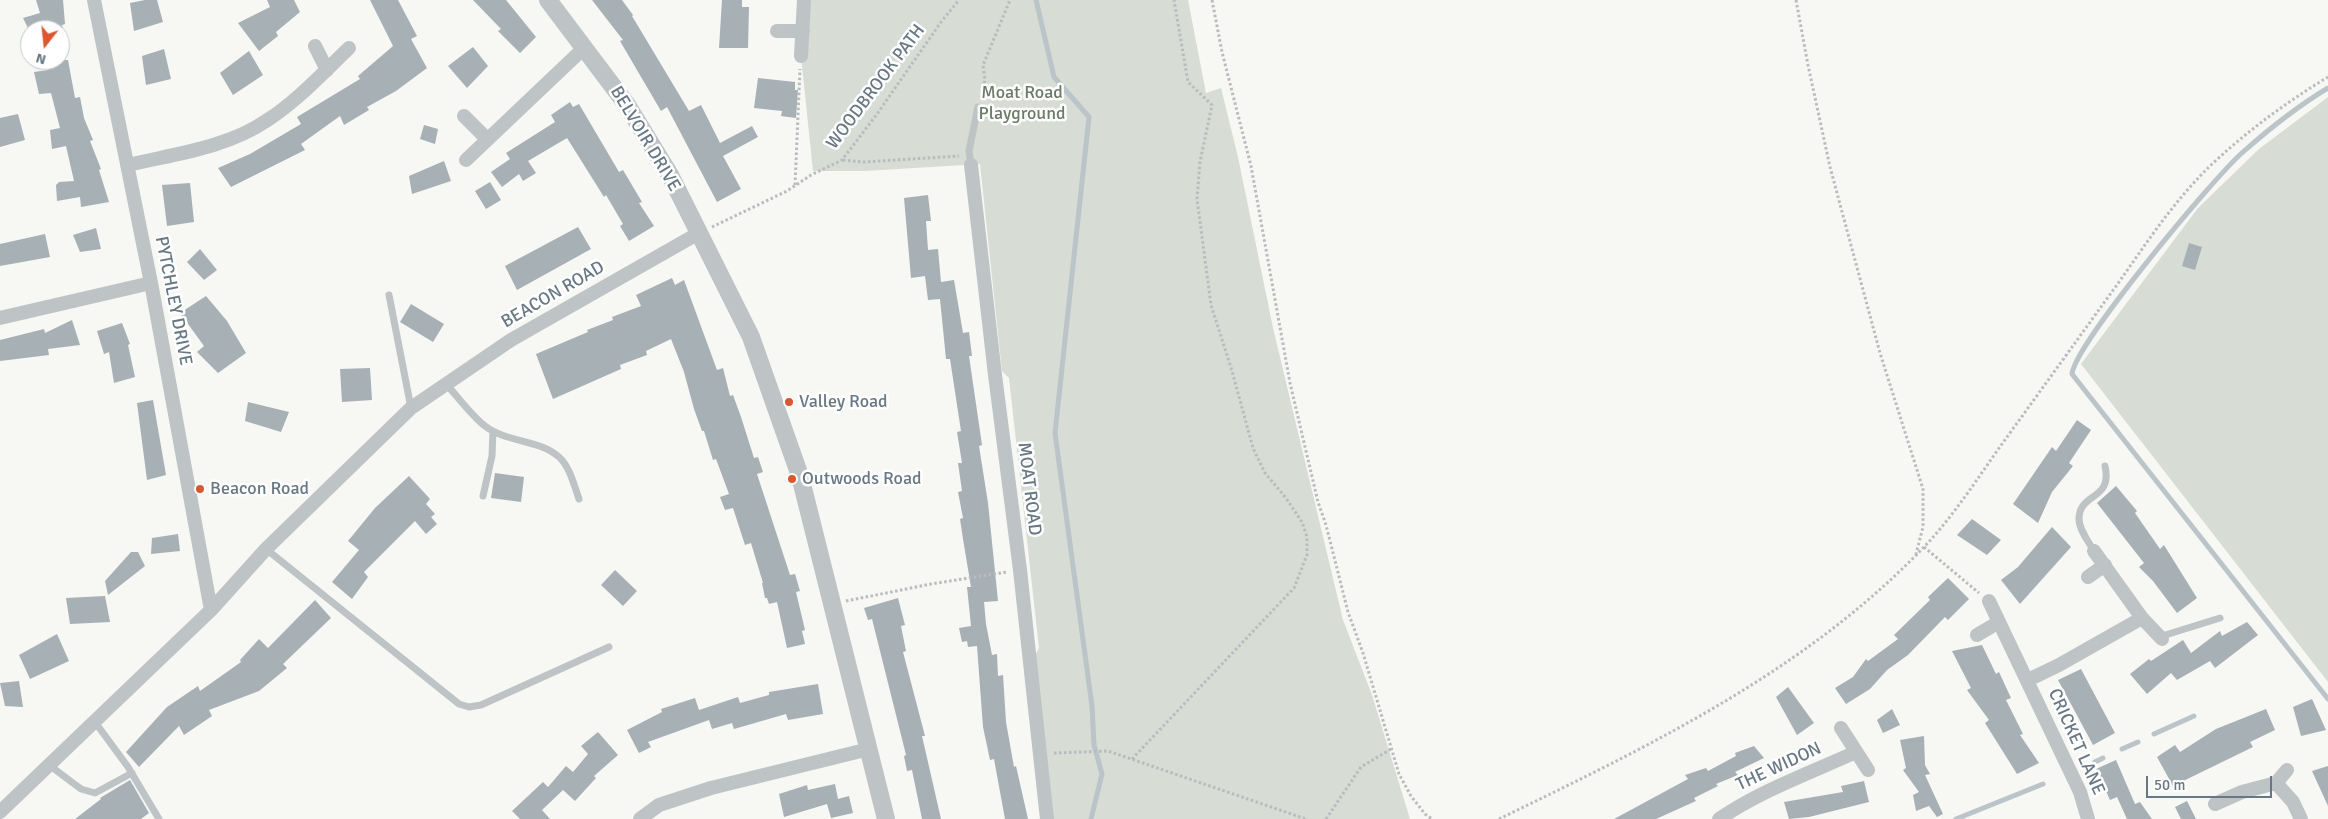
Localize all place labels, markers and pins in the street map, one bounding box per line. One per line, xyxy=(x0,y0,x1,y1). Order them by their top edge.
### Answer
place label: Valley Road xyxy=(799,391,888,413)
marker: Valley Road xyxy=(783,396,795,408)
place label: Outwoods Road xyxy=(802,468,922,490)
marker: Outwoods Road xyxy=(786,473,798,485)
place label: Beacon Road xyxy=(210,478,309,500)
marker: Beacon Road xyxy=(194,483,206,495)

